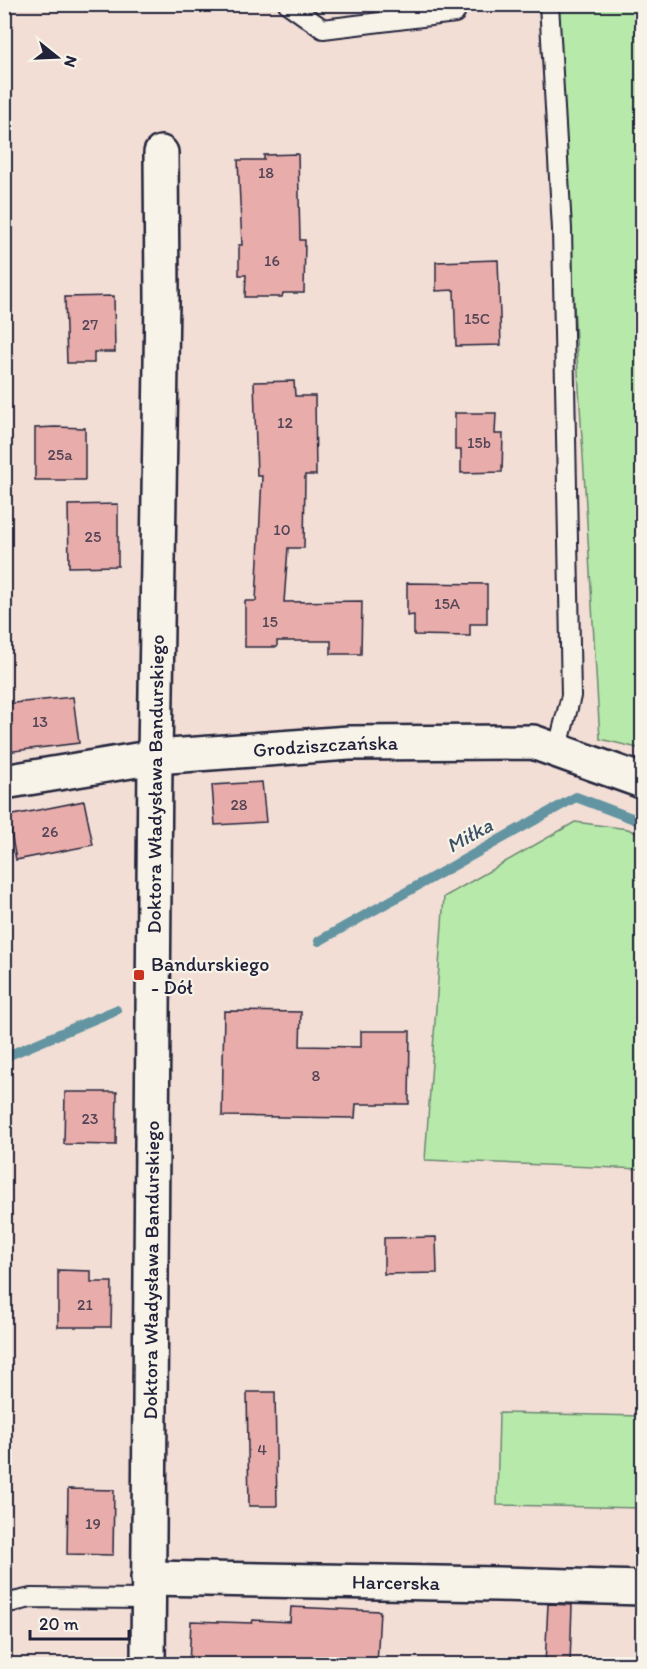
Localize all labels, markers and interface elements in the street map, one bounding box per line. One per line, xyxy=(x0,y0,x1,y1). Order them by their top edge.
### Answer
north arrow xyxy=(27,27,87,87)
text: N xyxy=(60,53,81,70)
house number: 18 xyxy=(258,163,274,182)
house number: 16 xyxy=(264,251,280,270)
house number: 15C xyxy=(464,309,490,328)
house number: 27 xyxy=(82,315,98,334)
house number: 12 xyxy=(277,413,294,432)
house number: 15b xyxy=(467,433,491,452)
house number: 25a xyxy=(47,445,73,464)
house number: 10 xyxy=(273,520,291,539)
house number: 25 xyxy=(85,527,101,546)
house number: 15A xyxy=(434,594,460,613)
house number: 15 xyxy=(262,612,278,631)
street label: Doktora Władysława Bandurskiego xyxy=(142,634,169,934)
house number: 13 xyxy=(32,712,48,731)
street label: Grodziszczańska xyxy=(252,731,399,762)
house number: 28 xyxy=(230,795,248,814)
water label: Miłka xyxy=(441,812,497,858)
house number: 26 xyxy=(42,822,58,841)
place label: Bandurskiego - Dół xyxy=(151,952,269,999)
marker: Bandurskiego - Dół xyxy=(132,968,146,982)
house number: 8 xyxy=(312,1066,321,1085)
house number: 23 xyxy=(81,1109,99,1128)
street label: Doktora Władysława Bandurskiego xyxy=(138,1120,164,1420)
house number: 21 xyxy=(77,1295,93,1314)
house number: 4 xyxy=(257,1440,267,1459)
house number: 19 xyxy=(85,1514,101,1533)
street label: Harcerska xyxy=(352,1569,441,1595)
scale bar xyxy=(30,1603,129,1641)
text: 20 m xyxy=(39,1613,79,1635)

